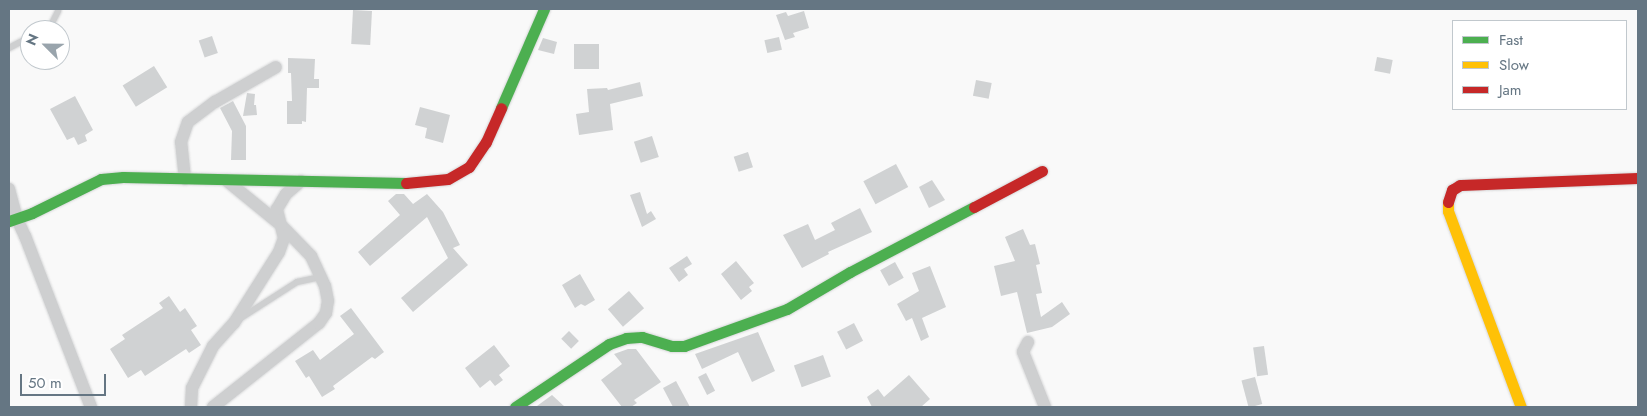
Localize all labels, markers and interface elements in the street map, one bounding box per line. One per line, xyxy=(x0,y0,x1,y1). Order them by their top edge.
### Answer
north arrow xyxy=(20,20,70,70)
legend xyxy=(1452,20,1627,110)
text: Fast xyxy=(1499,29,1523,51)
text: N xyxy=(21,31,43,49)
text: Slow xyxy=(1499,54,1529,76)
text: Jam xyxy=(1499,79,1522,101)
scale bar xyxy=(22,364,109,396)
text: 50 m xyxy=(28,372,62,394)

